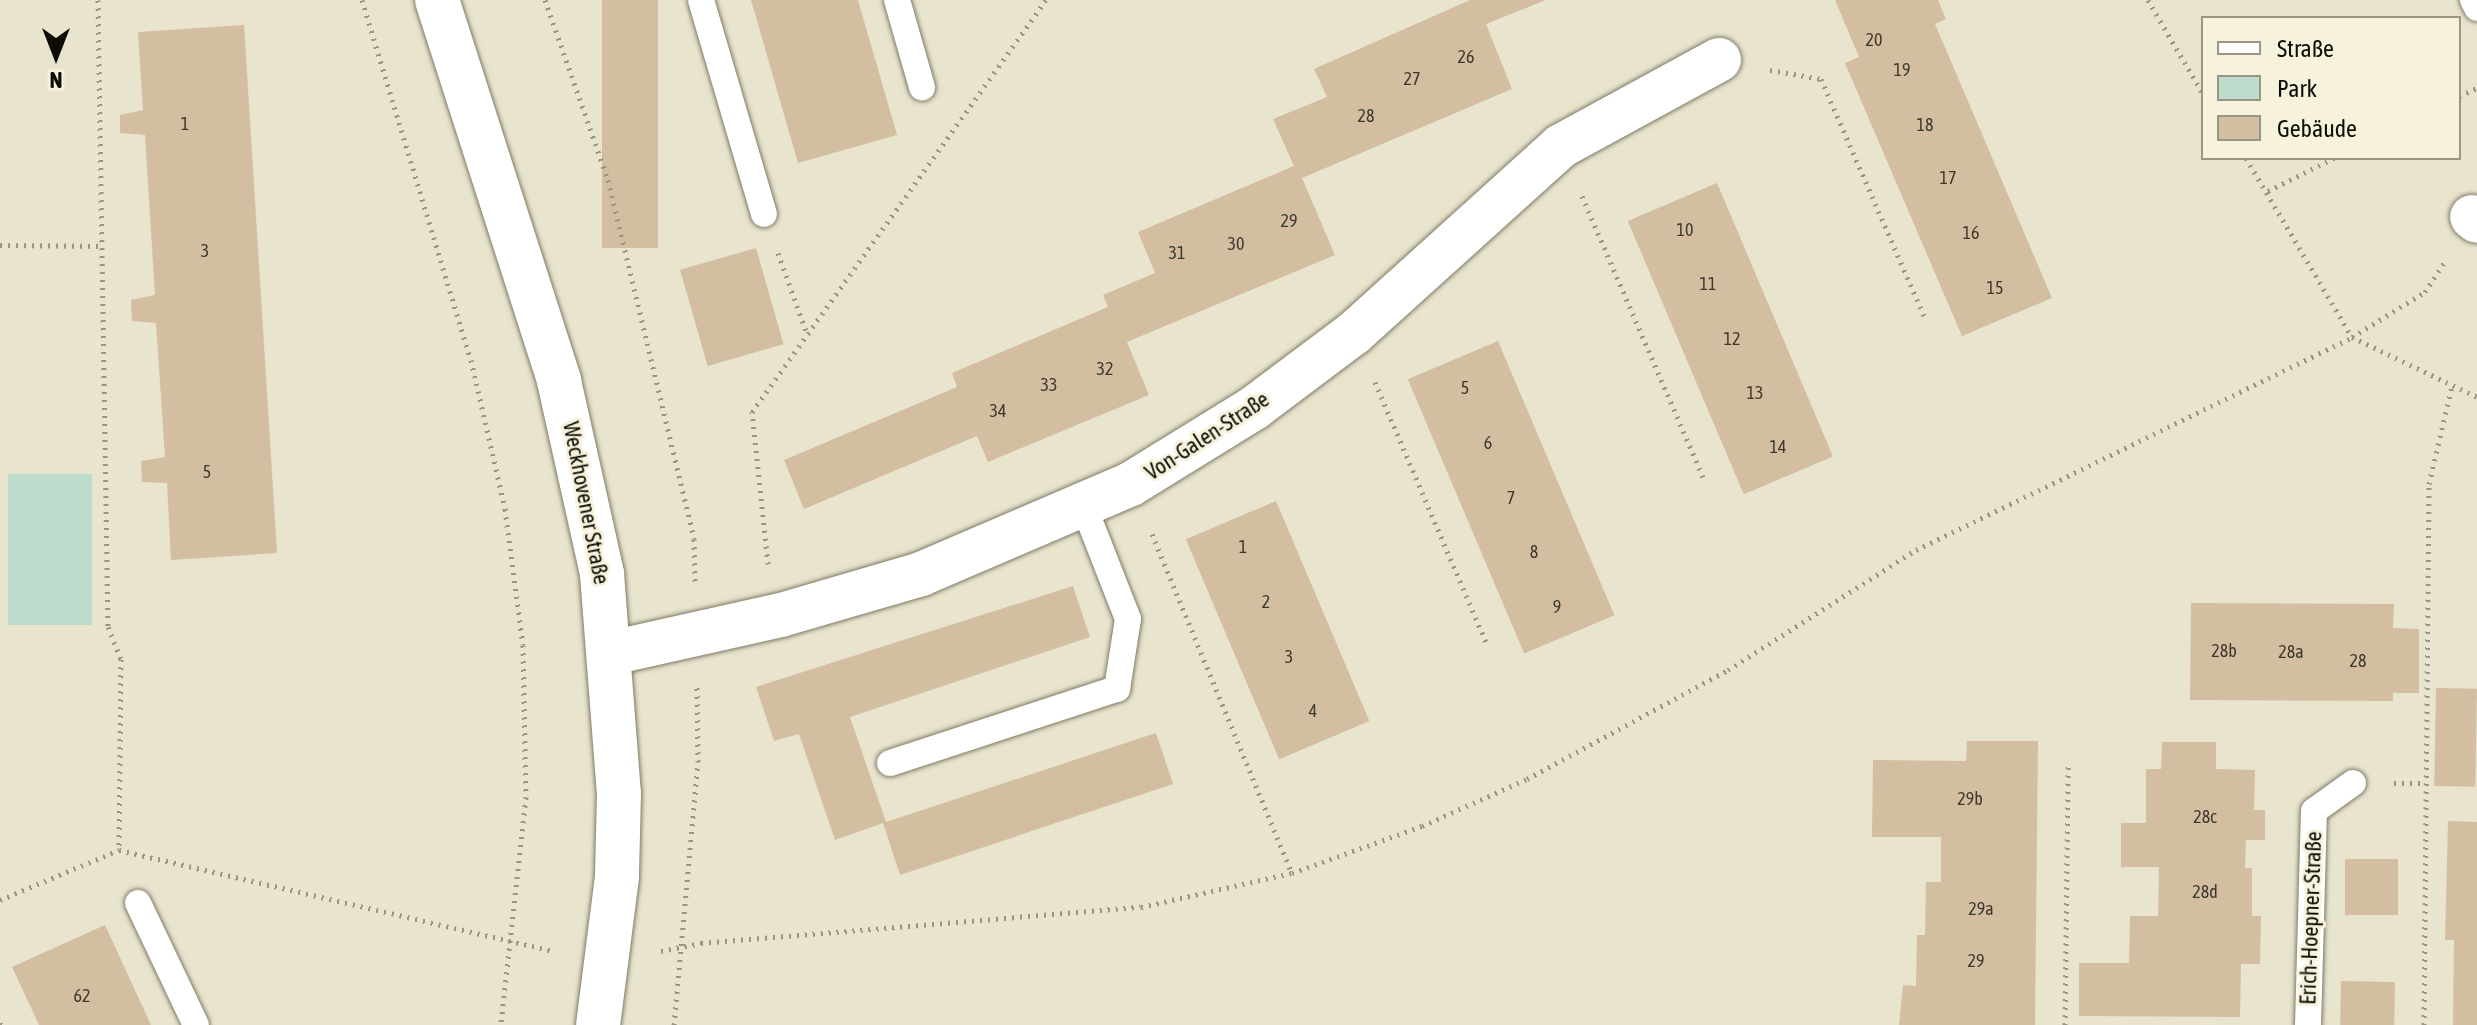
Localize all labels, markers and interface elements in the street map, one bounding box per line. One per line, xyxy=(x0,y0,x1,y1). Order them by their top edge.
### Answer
north arrow xyxy=(16,16,96,96)
legend xyxy=(2201,16,2461,160)
house number: 20 xyxy=(1866,29,1882,51)
text: Straße xyxy=(2277,35,2334,62)
house number: 26 xyxy=(1458,46,1474,68)
house number: 19 xyxy=(1894,59,1910,81)
text: N xyxy=(50,67,63,93)
house number: 27 xyxy=(1404,68,1420,90)
text: Park xyxy=(2277,75,2317,102)
house number: 28 xyxy=(1358,105,1374,127)
house number: 1 xyxy=(181,113,189,135)
house number: 18 xyxy=(1917,114,1933,136)
text: Gebäude xyxy=(2277,115,2357,142)
house number: 17 xyxy=(1940,167,1956,189)
house number: 29 xyxy=(1281,210,1297,232)
house number: 10 xyxy=(1677,219,1693,241)
house number: 16 xyxy=(1963,222,1979,244)
house number: 30 xyxy=(1228,233,1244,255)
house number: 3 xyxy=(201,240,209,262)
house number: 31 xyxy=(1169,242,1185,264)
house number: 11 xyxy=(1700,273,1716,295)
house number: 15 xyxy=(1987,277,2003,299)
house number: 12 xyxy=(1724,328,1740,350)
house number: 32 xyxy=(1097,358,1113,380)
house number: 33 xyxy=(1041,374,1057,396)
house number: 5 xyxy=(1461,377,1469,399)
house number: 13 xyxy=(1747,382,1763,404)
street label: Von-Galen-Straße xyxy=(1140,386,1274,486)
house number: 34 xyxy=(990,400,1006,422)
street label: Weckhovener Straße xyxy=(557,420,615,586)
house number: 6 xyxy=(1484,432,1492,454)
house number: 14 xyxy=(1770,436,1786,458)
house number: 5 xyxy=(203,461,211,483)
house number: 7 xyxy=(1507,487,1515,509)
house number: 1 xyxy=(1239,536,1247,558)
house number: 8 xyxy=(1530,541,1538,563)
house number: 2 xyxy=(1262,591,1270,613)
house number: 9 xyxy=(1553,596,1561,618)
house number: 28b xyxy=(2211,640,2237,662)
house number: 28a xyxy=(2278,641,2304,663)
house number: 3 xyxy=(1285,646,1293,668)
house number: 28 xyxy=(2350,650,2366,672)
house number: 4 xyxy=(1309,700,1317,722)
house number: 29b xyxy=(1957,788,1983,810)
house number: 28c xyxy=(2193,806,2217,828)
street label: Erich-Hoepner-Straße xyxy=(2295,831,2327,1005)
house number: 28d xyxy=(2192,881,2218,903)
house number: 29a xyxy=(1968,898,1994,920)
house number: 29 xyxy=(1968,950,1984,972)
house number: 62 xyxy=(74,985,90,1007)

